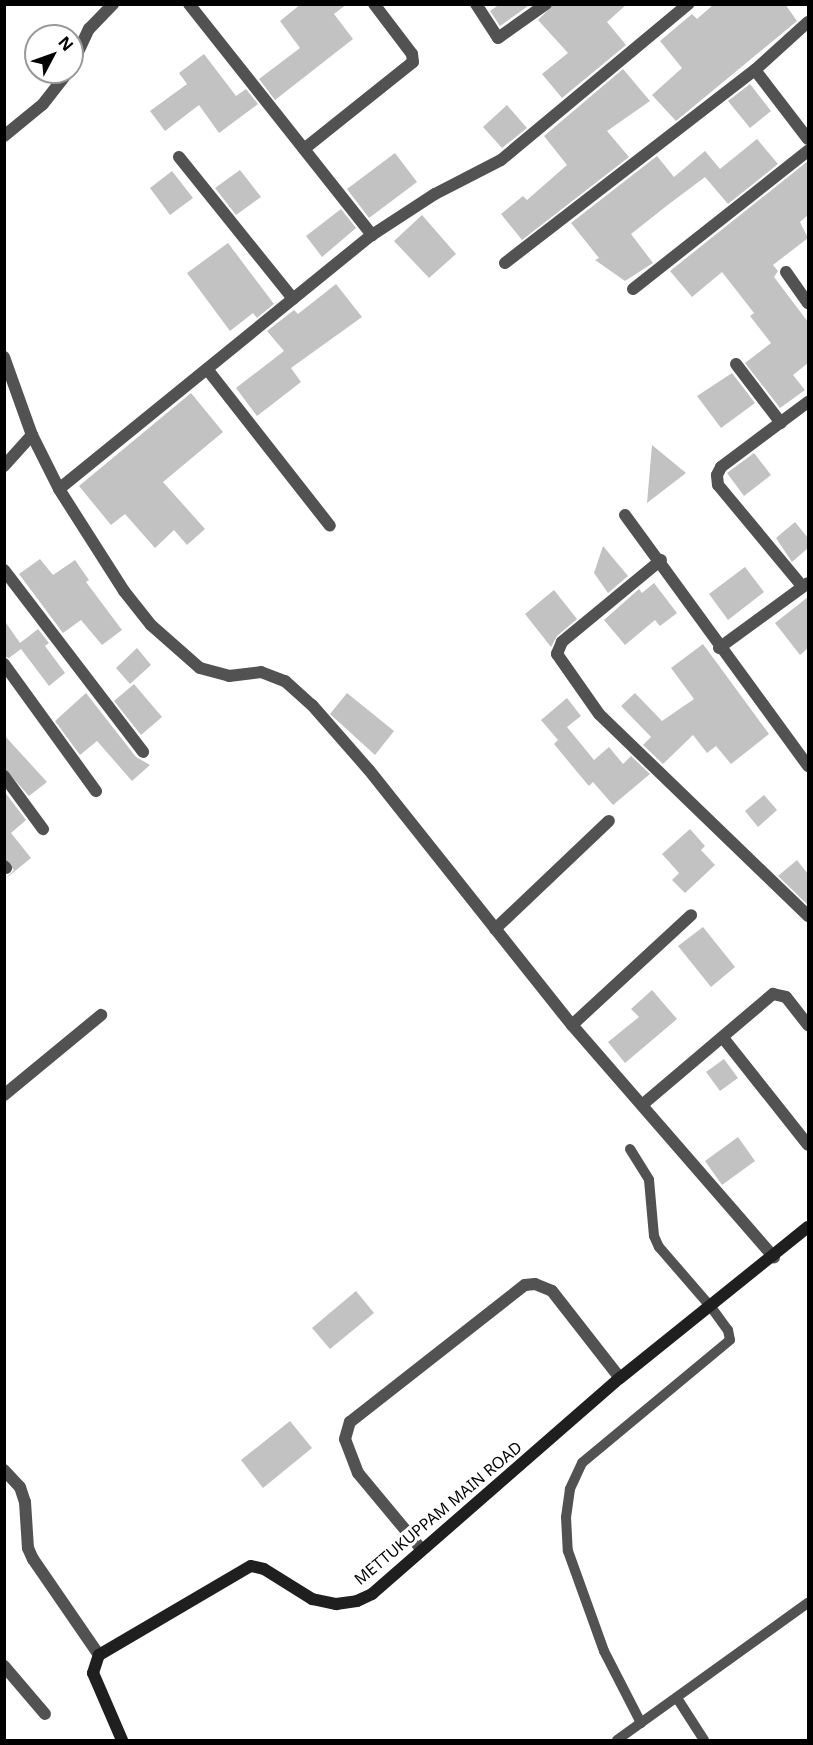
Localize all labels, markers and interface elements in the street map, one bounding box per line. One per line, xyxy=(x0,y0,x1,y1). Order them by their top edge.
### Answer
north arrow xyxy=(24,24,84,84)
text: N xyxy=(53,31,79,56)
street label: METTUKUPPAM MAIN ROAD xyxy=(350,1437,526,1589)

